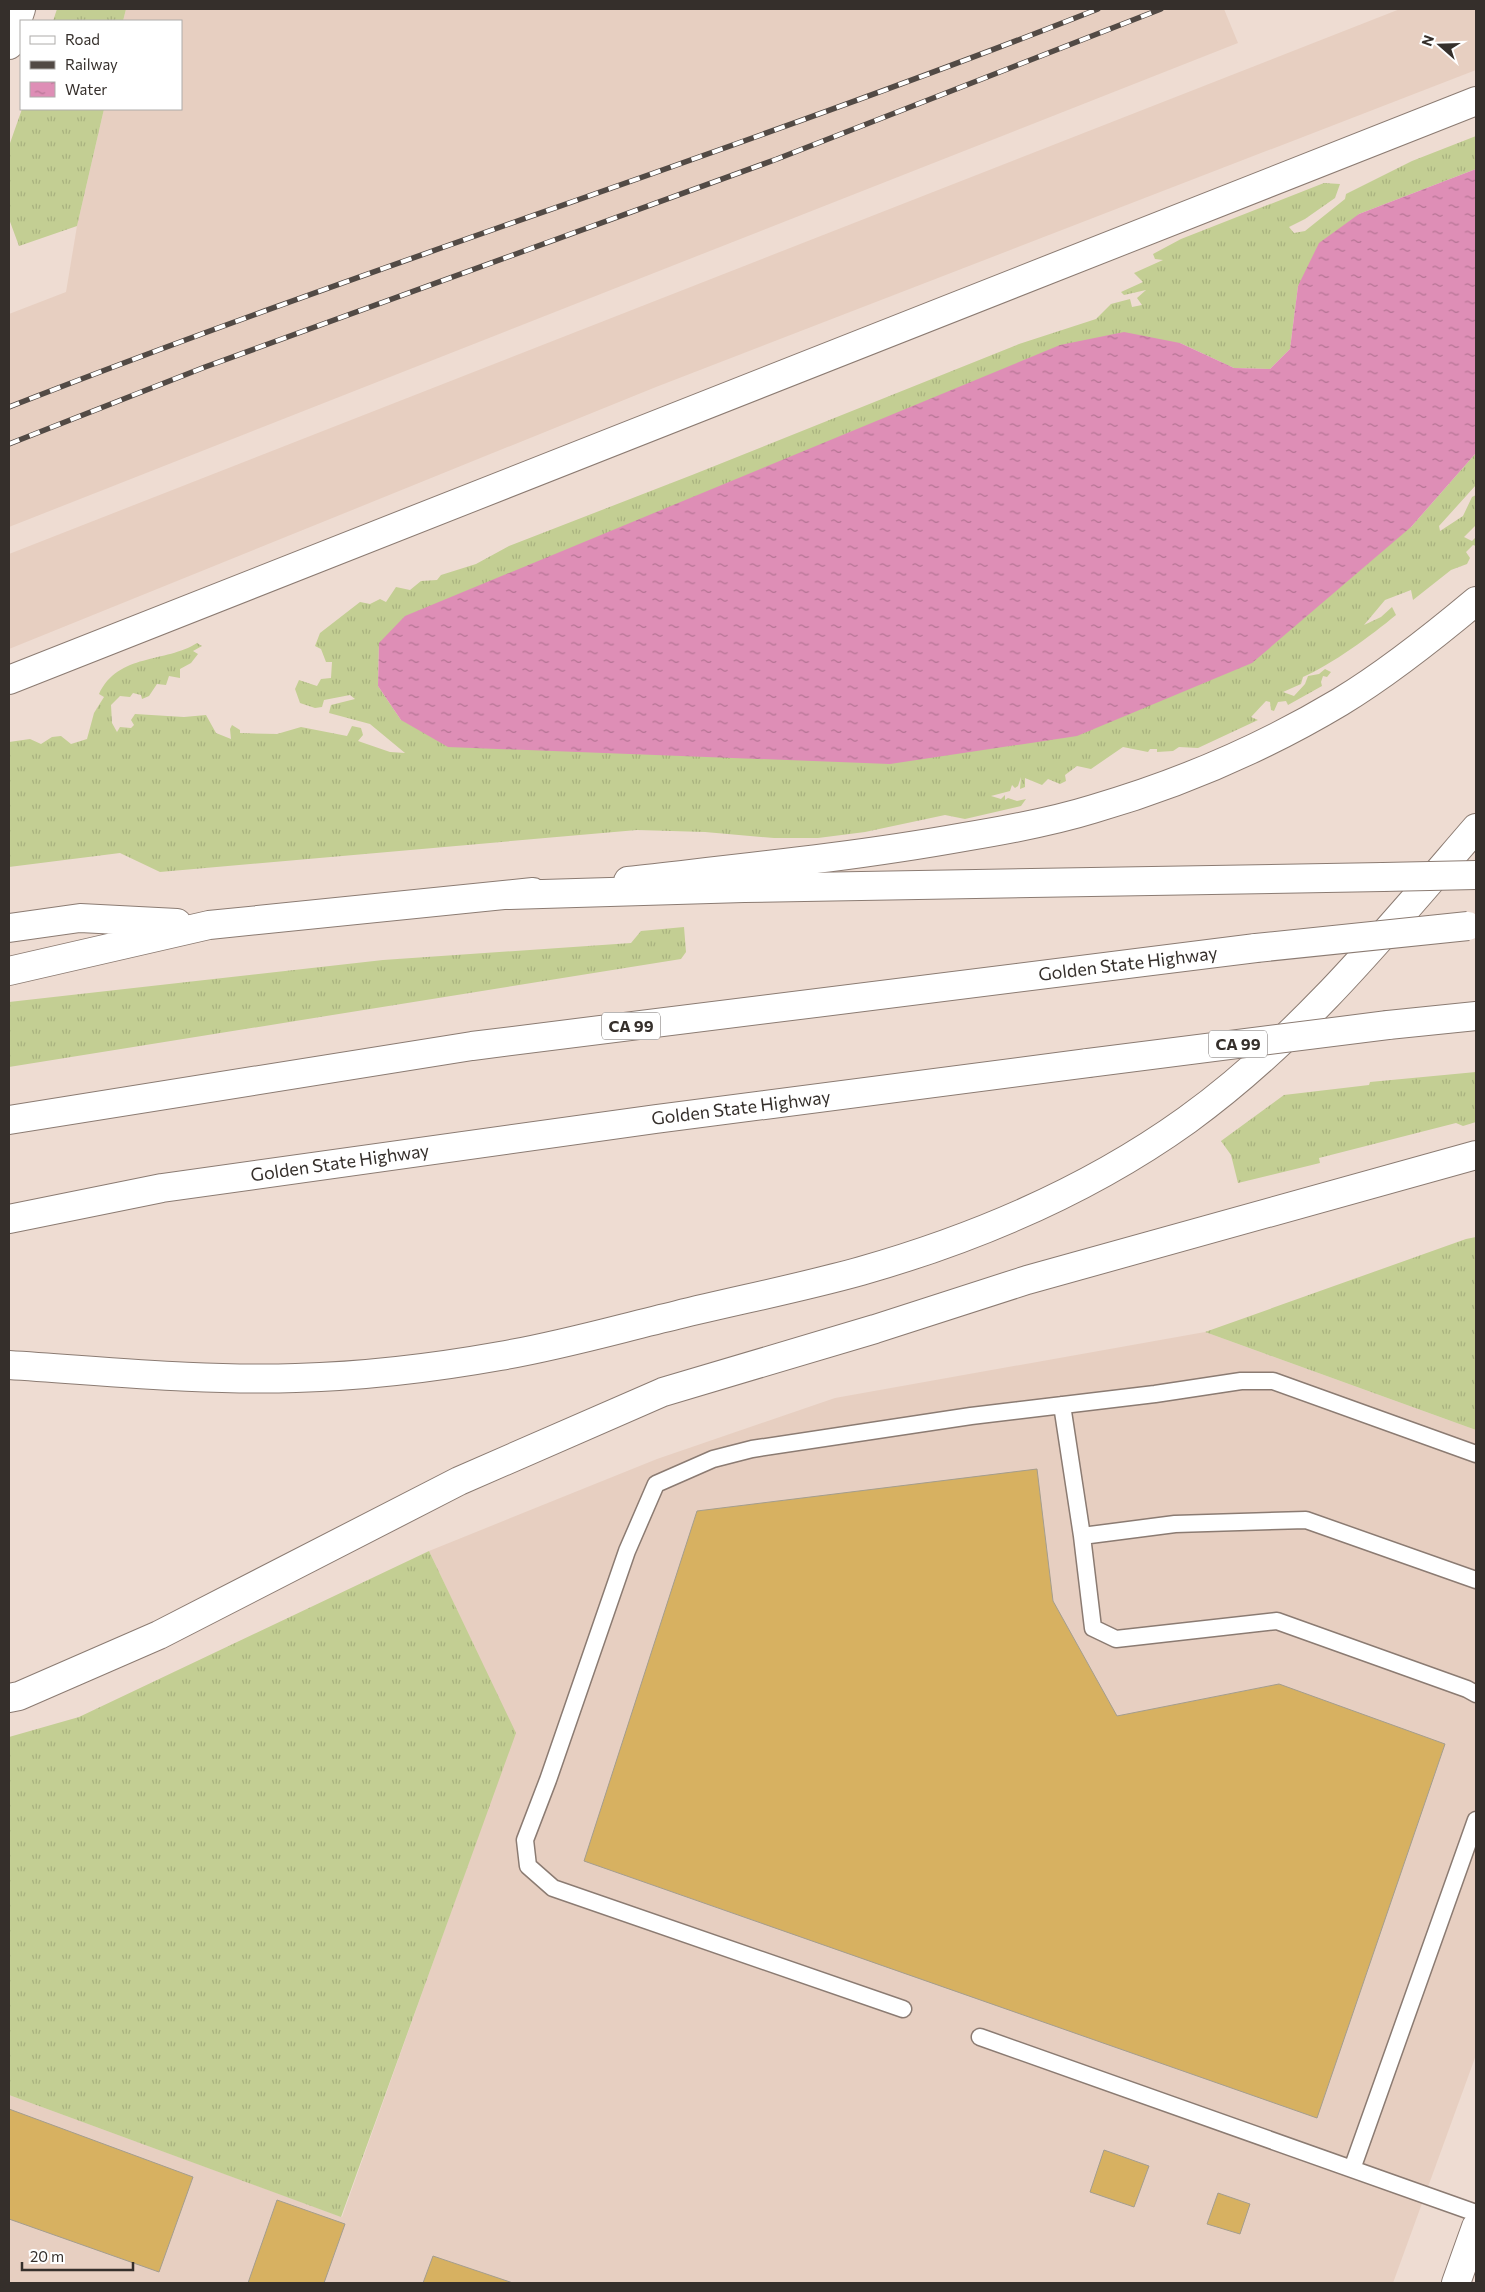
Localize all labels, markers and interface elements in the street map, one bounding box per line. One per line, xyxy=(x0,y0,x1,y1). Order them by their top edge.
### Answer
legend xyxy=(20,20,182,110)
north arrow xyxy=(1415,20,1465,70)
text: Road xyxy=(65,30,100,48)
text: N xyxy=(1418,33,1437,48)
text: Railway xyxy=(65,55,118,73)
text: Water xyxy=(65,80,107,98)
street label: Golden State Highway xyxy=(1037,941,1219,985)
road number: CA 99 xyxy=(602,1012,660,1040)
road number: CA 99 xyxy=(1209,1030,1267,1058)
street label: Golden State Highway xyxy=(650,1085,832,1129)
street label: Golden State Highway xyxy=(249,1139,431,1185)
scale bar xyxy=(22,2240,134,2272)
text: 20 m xyxy=(30,2247,64,2265)

